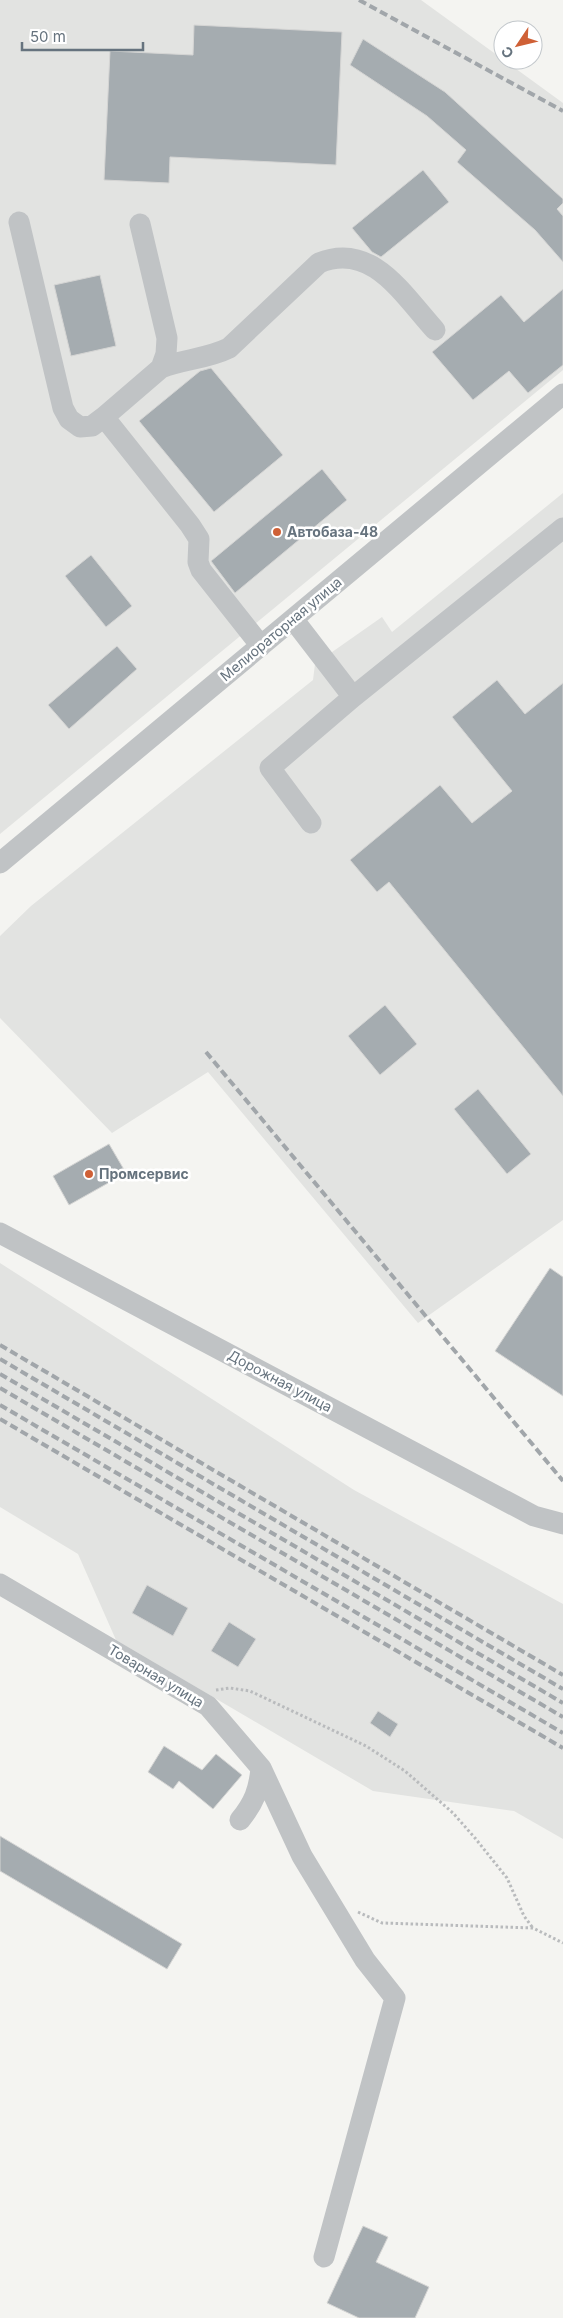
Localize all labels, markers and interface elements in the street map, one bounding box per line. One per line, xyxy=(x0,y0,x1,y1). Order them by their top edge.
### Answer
scale bar xyxy=(22,20,144,52)
north arrow xyxy=(493,20,543,70)
text: 50 m xyxy=(30,27,66,46)
text: С xyxy=(497,44,517,62)
place label: Автобаза-48 xyxy=(287,523,378,540)
marker: Автобаза-48 xyxy=(271,526,283,538)
street label: Мелиораторная улица xyxy=(217,573,345,684)
place label: Промсервис xyxy=(99,1165,189,1182)
marker: Промсервис xyxy=(83,1168,95,1180)
street label: Дорожная улица xyxy=(225,1346,335,1415)
street label: Товарная улица xyxy=(105,1640,207,1711)

